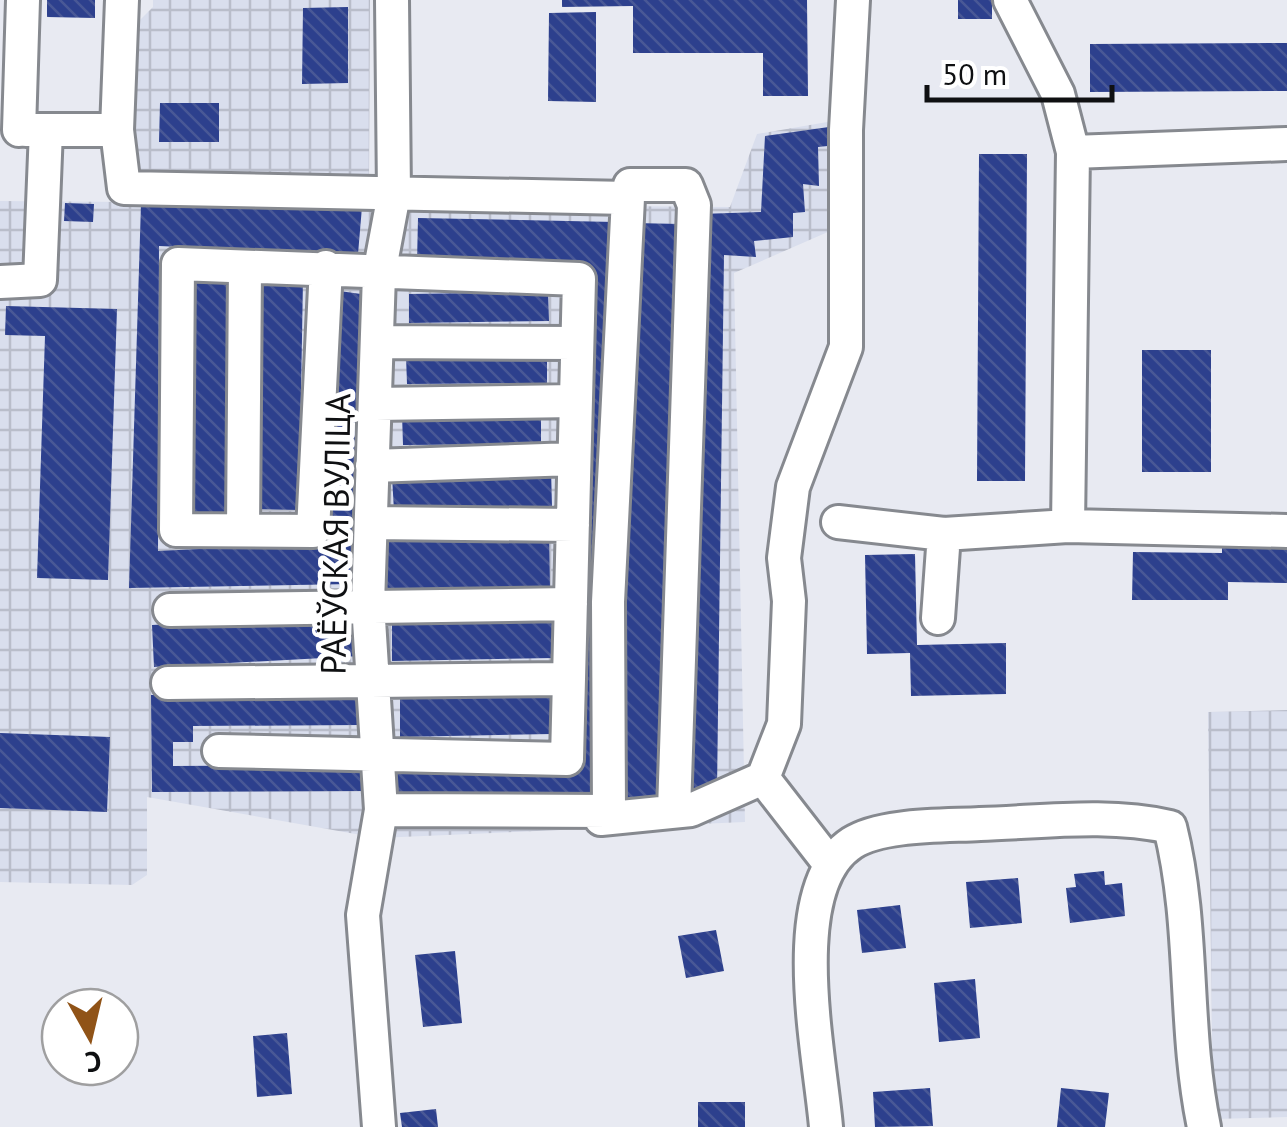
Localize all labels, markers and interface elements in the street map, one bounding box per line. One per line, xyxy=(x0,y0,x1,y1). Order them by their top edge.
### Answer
scale bar xyxy=(927,40,1112,102)
text: 50 m xyxy=(942,54,1007,93)
street label: РАЁЎСКАЯ ВУЛІЦА xyxy=(310,392,360,675)
north arrow xyxy=(40,987,140,1087)
text: С xyxy=(83,1043,104,1082)

